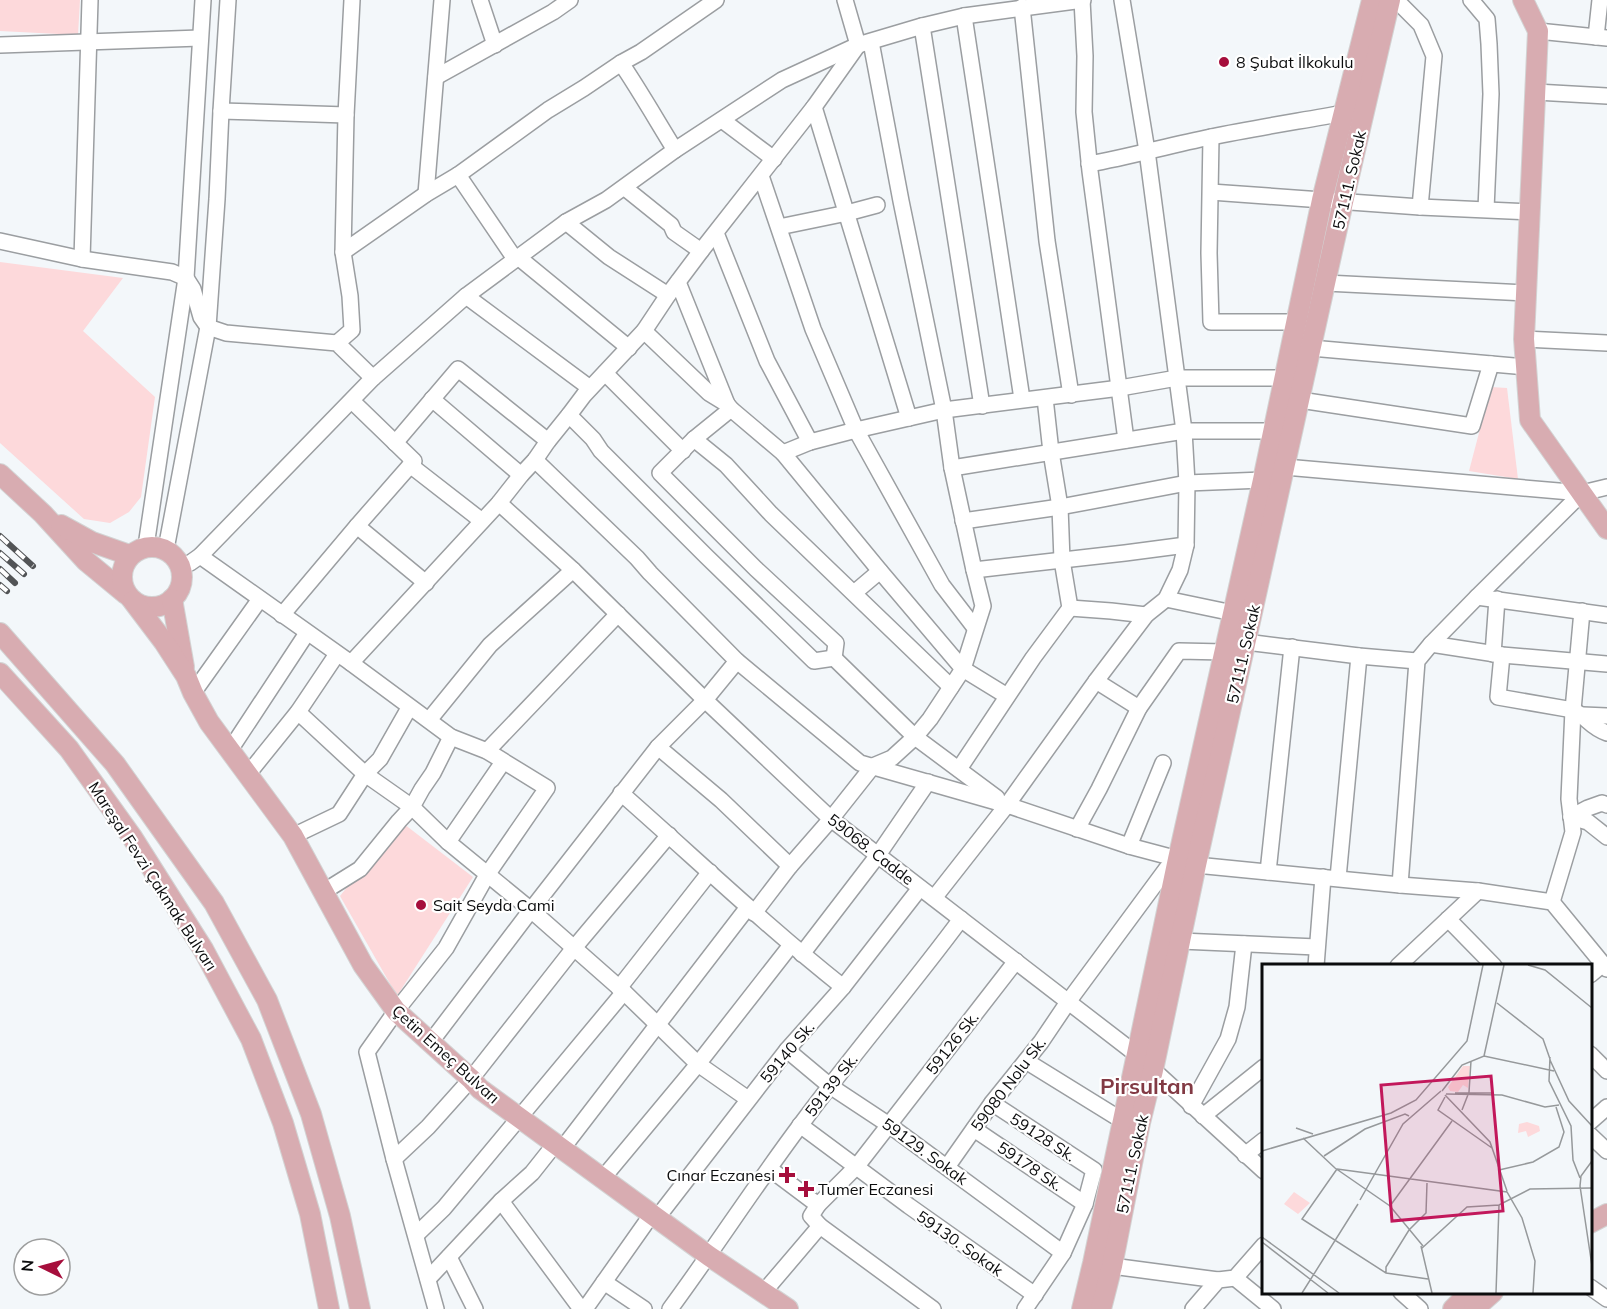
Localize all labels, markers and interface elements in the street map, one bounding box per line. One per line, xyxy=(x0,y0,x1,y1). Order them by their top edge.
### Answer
place label: 8 Şubat İlkokulu xyxy=(1236,52,1354,72)
marker: 8 Şubat İlkokulu xyxy=(1217,55,1231,69)
street label: 57111. Sokak xyxy=(1328,128,1370,231)
street label: 57111. Sokak xyxy=(1222,602,1264,705)
street label: Mareşal Fevzi Çakmak Bulvarı xyxy=(84,778,222,974)
street label: 59068. Cadde xyxy=(824,809,918,889)
place label: Sait Seyda Cami xyxy=(433,895,555,915)
marker: Sait Seyda Cami xyxy=(414,898,428,912)
inset map xyxy=(1262,964,1592,1294)
street label: Çetin Emeç Bulvarı xyxy=(388,1000,504,1108)
street label: 59126 Sk. xyxy=(921,1008,983,1078)
street label: 59140 Sk. xyxy=(755,1017,819,1087)
street label: 59080 Nolu Sk. xyxy=(966,1033,1050,1135)
street label: 59139 Sk. xyxy=(800,1050,862,1120)
district label: Pirsultan xyxy=(1100,1072,1194,1100)
street label: 59128 Sk. xyxy=(1006,1108,1080,1166)
street label: 57111. Sokak xyxy=(1112,1112,1152,1215)
street label: 59129. Sokak xyxy=(878,1113,972,1189)
street label: 59178 Sk. xyxy=(994,1137,1066,1195)
place label: Cınar Eczanesi xyxy=(666,1165,775,1185)
marker: Cınar Eczanesi xyxy=(780,1168,794,1182)
place label: Tumer Eczanesi xyxy=(818,1179,933,1199)
marker: Tumer Eczanesi xyxy=(799,1182,813,1196)
street label: 59130. Sokak xyxy=(913,1206,1008,1281)
north arrow xyxy=(12,1237,72,1297)
text: N xyxy=(17,1259,38,1273)

